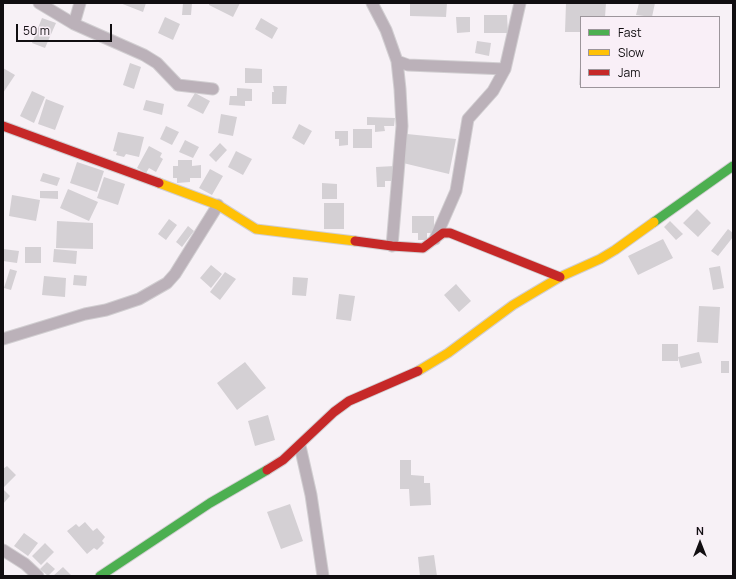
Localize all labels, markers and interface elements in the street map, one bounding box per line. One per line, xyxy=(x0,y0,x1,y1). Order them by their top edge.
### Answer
scale bar xyxy=(18,16,114,42)
legend xyxy=(580,16,720,88)
text: 50 m xyxy=(23,22,50,39)
text: Fast xyxy=(618,24,642,41)
text: Slow xyxy=(618,44,644,61)
text: Jam xyxy=(618,64,640,81)
north arrow xyxy=(680,523,720,563)
text: N xyxy=(696,523,704,538)

